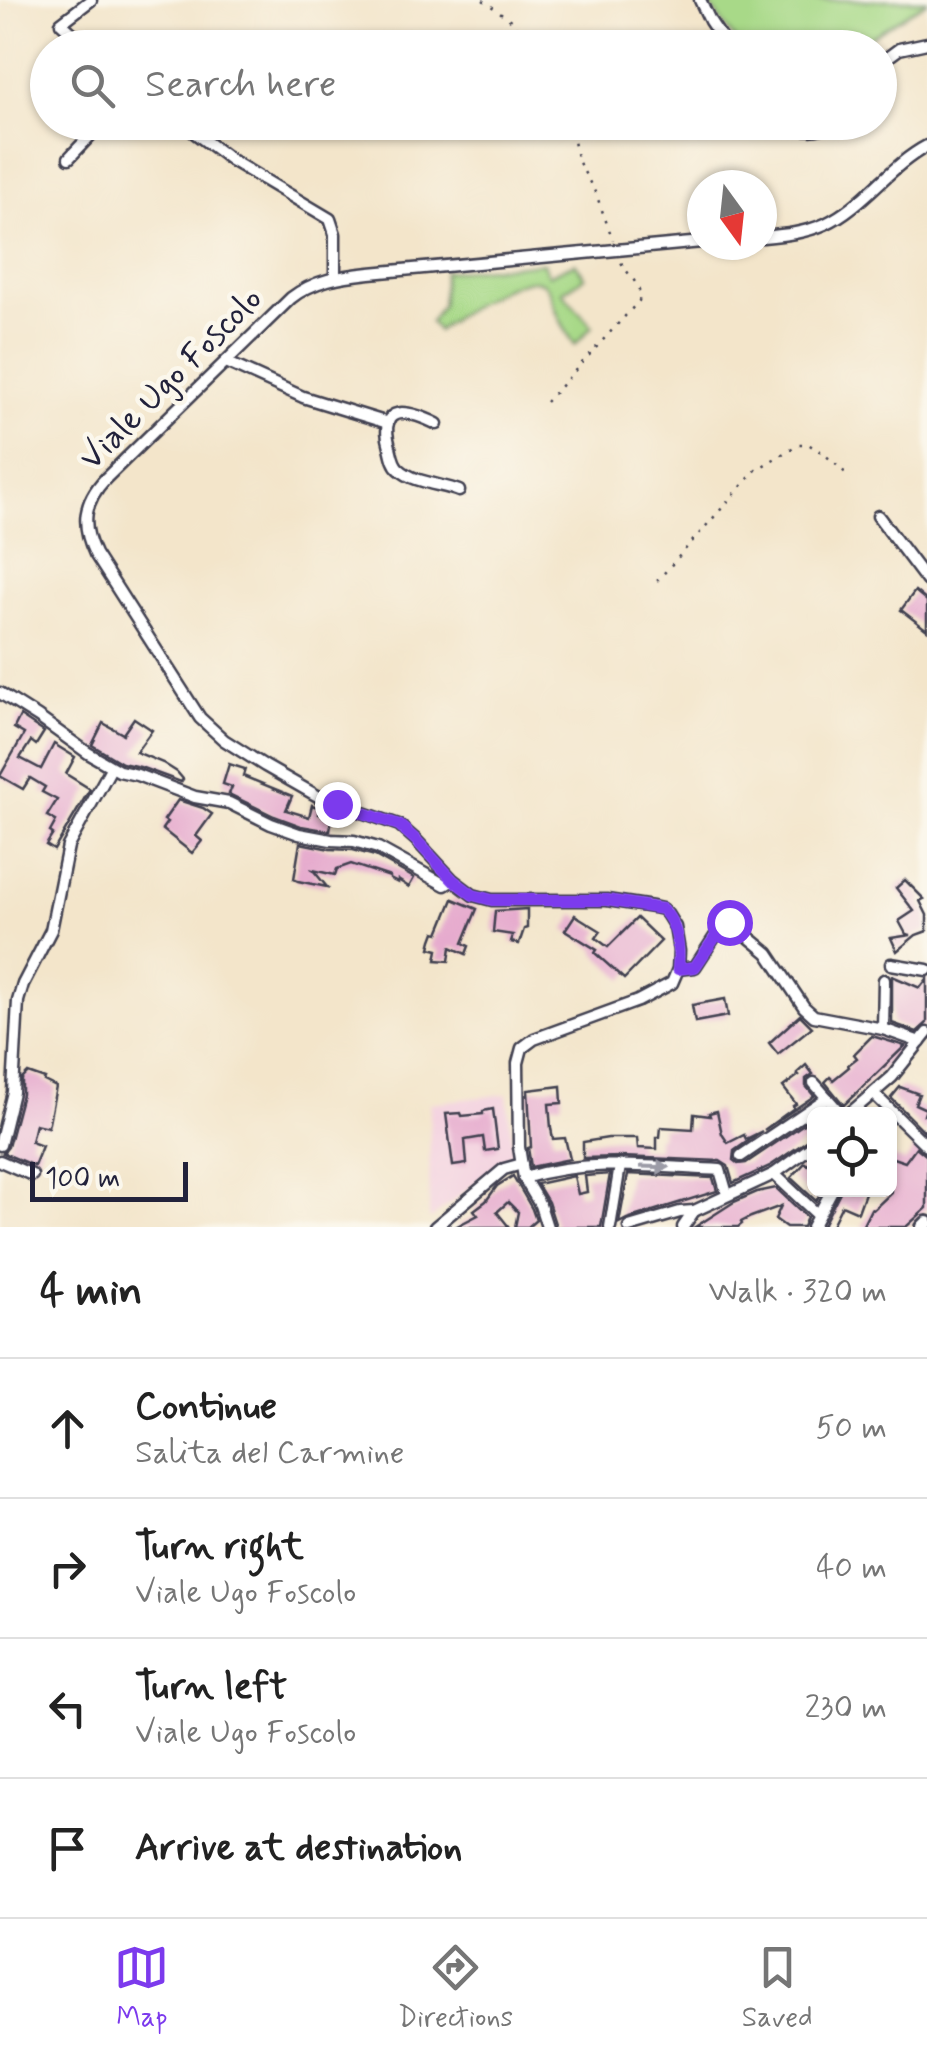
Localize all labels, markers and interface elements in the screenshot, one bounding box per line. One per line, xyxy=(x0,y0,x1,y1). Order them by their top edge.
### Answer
search box xyxy=(30,30,897,140)
icon: search xyxy=(65,58,120,113)
text: Search here xyxy=(145,61,336,110)
north arrow xyxy=(687,170,777,260)
street label: Viale Ugo Foscolo xyxy=(69,277,273,481)
route end xyxy=(315,782,361,828)
route start xyxy=(707,900,753,946)
map controls xyxy=(807,1107,897,1197)
button: locate xyxy=(807,1107,897,1197)
scale bar xyxy=(30,1157,188,1202)
one-way arrow xyxy=(639,1160,671,1176)
text: 100 m xyxy=(45,1161,120,1198)
text: 4 min xyxy=(40,1265,142,1320)
text: Walk · 320 m xyxy=(709,1271,887,1313)
text: Continue xyxy=(135,1383,277,1432)
icon: ahead xyxy=(40,1401,95,1456)
text: 50 m xyxy=(815,1407,887,1449)
text: Salita del Carmine xyxy=(135,1432,404,1474)
text: Turn right xyxy=(135,1523,304,1572)
icon: right xyxy=(40,1541,95,1596)
text: 40 m xyxy=(816,1547,887,1589)
text: Viale Ugo Foscolo xyxy=(135,1572,356,1614)
text: Turn left xyxy=(135,1663,287,1712)
icon: left xyxy=(40,1681,95,1736)
text: 230 m xyxy=(804,1687,887,1729)
text: Viale Ugo Foscolo xyxy=(135,1712,356,1754)
icon: arrive xyxy=(40,1821,95,1876)
text: Arrive at destination xyxy=(135,1824,462,1873)
tab: Map xyxy=(114,1940,169,2037)
tab: Directions xyxy=(398,1940,513,2037)
tab: Saved xyxy=(742,1940,813,2037)

